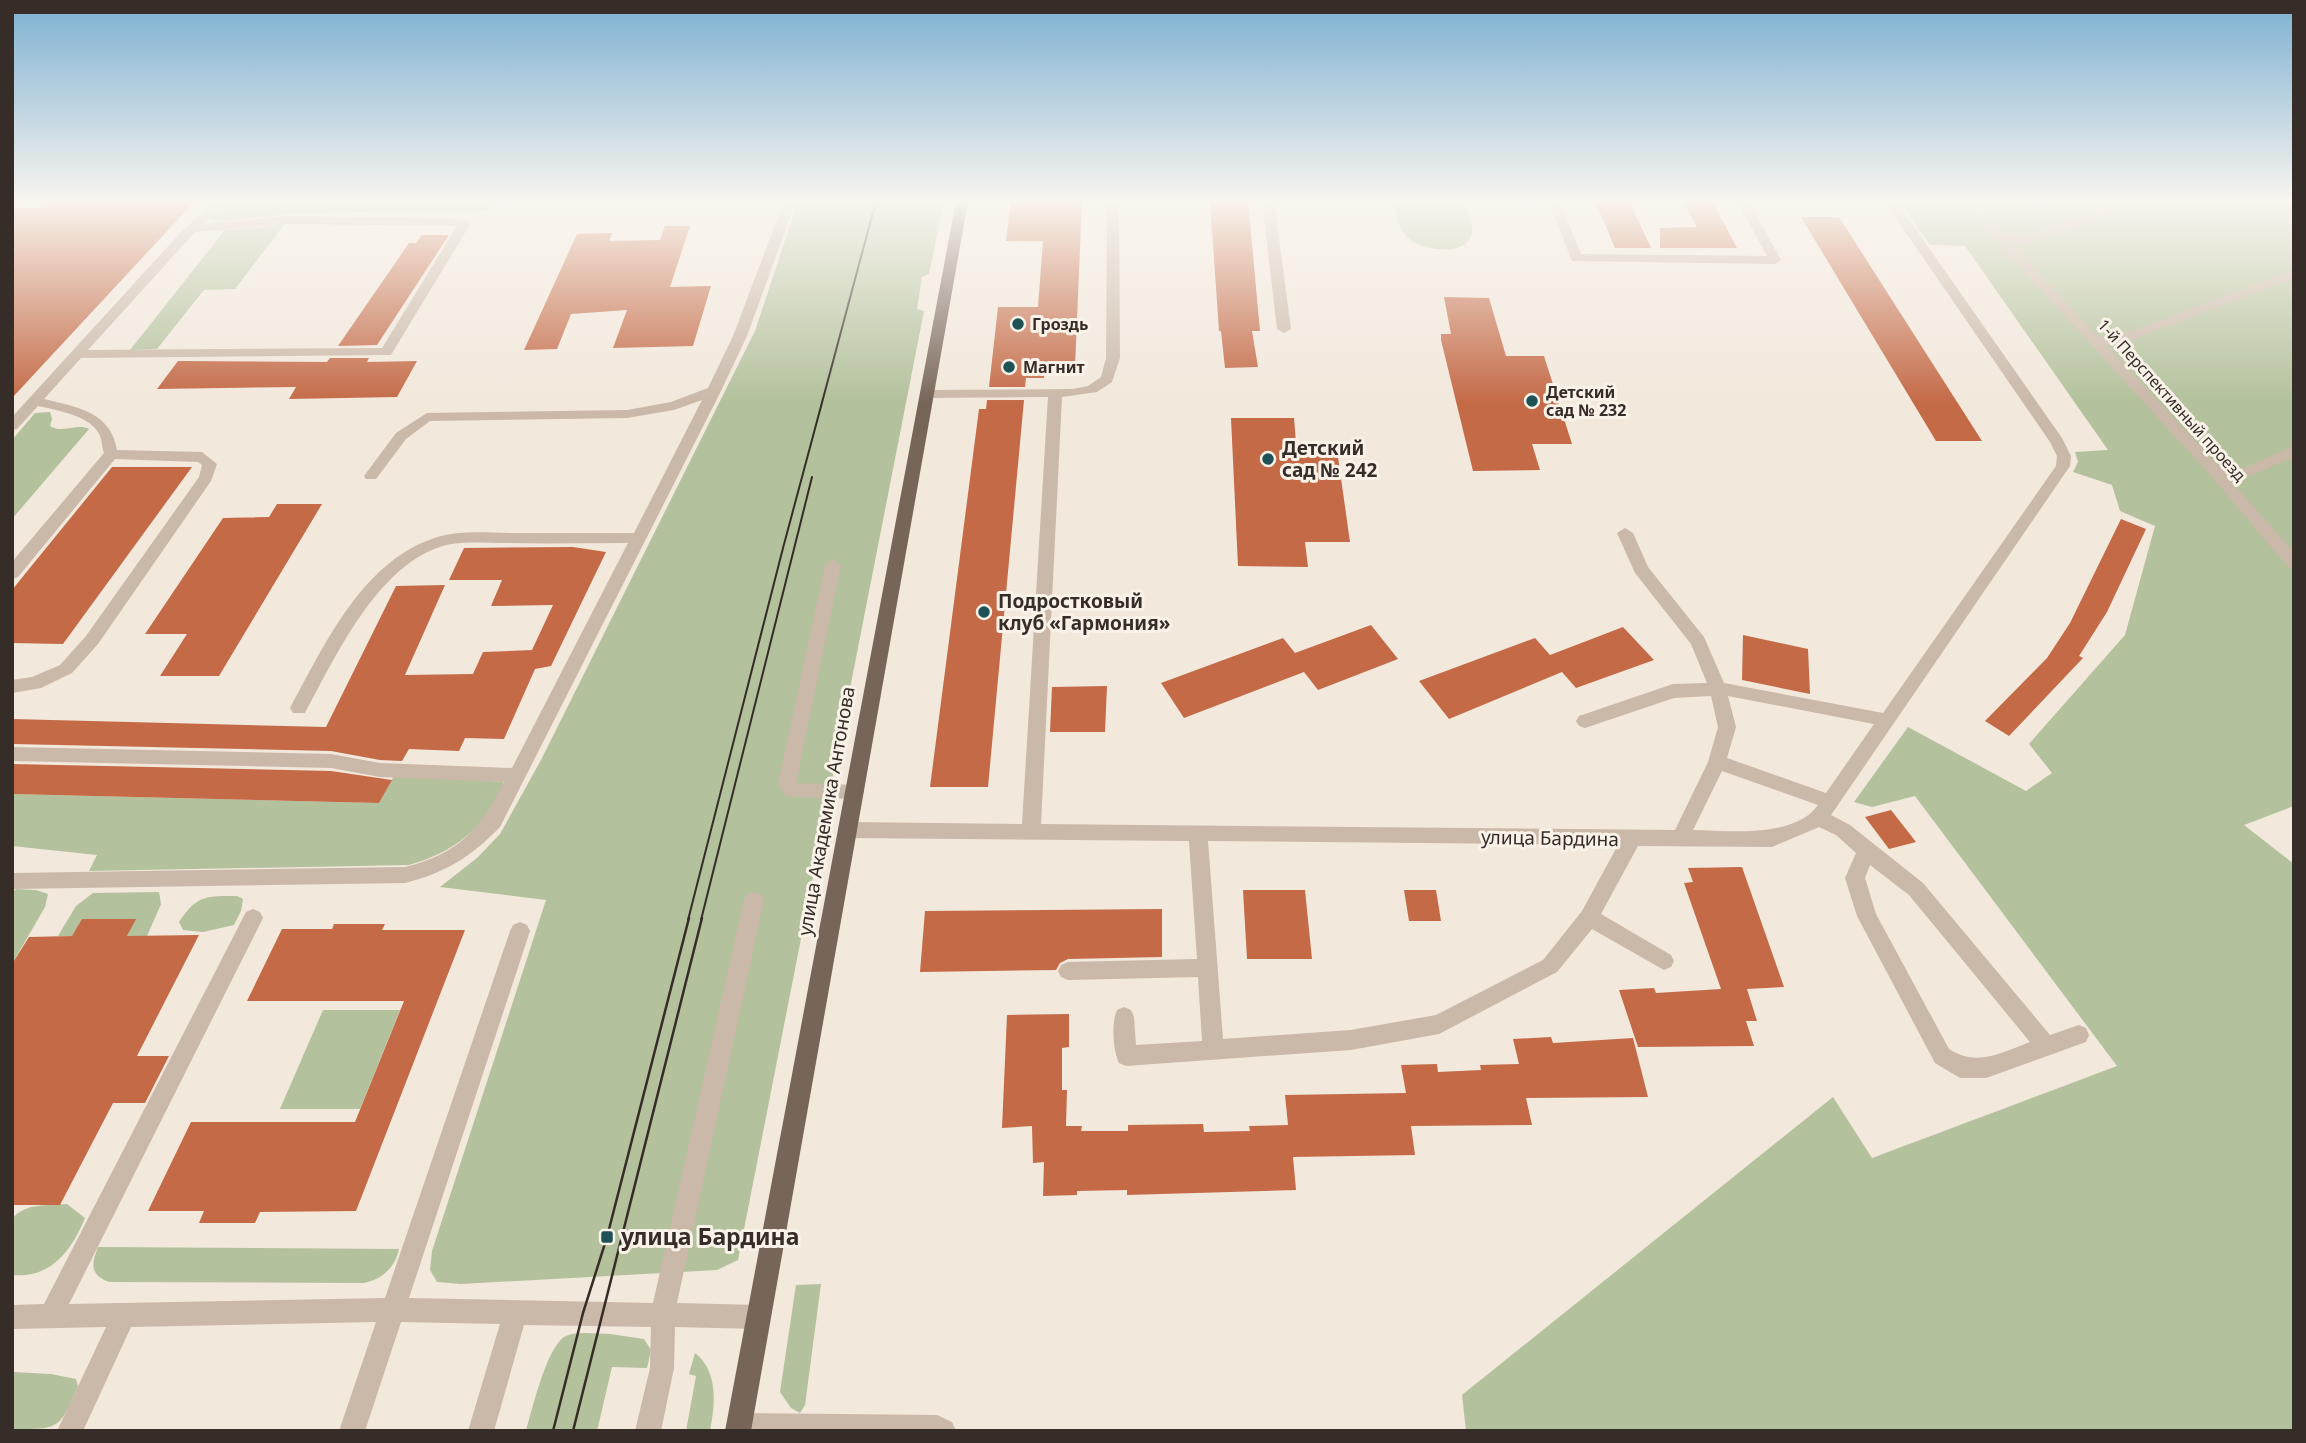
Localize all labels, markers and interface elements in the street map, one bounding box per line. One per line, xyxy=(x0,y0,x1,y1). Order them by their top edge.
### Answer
place label: Гроздь xyxy=(1032,313,1089,335)
street label: 1-й Перспективный проезд xyxy=(2093,314,2251,486)
marker: Гроздь xyxy=(1010,316,1026,332)
place label: Магнит xyxy=(1023,356,1085,378)
marker: Магнит xyxy=(1001,359,1017,375)
place label: Детский сад № 232 xyxy=(1546,381,1626,421)
marker: Детский сад № 232 xyxy=(1524,393,1540,409)
place label: Детский сад № 242 xyxy=(1282,435,1378,483)
marker: Детский сад № 242 xyxy=(1260,451,1276,467)
place label: Подростковый клуб «Гармония» xyxy=(998,588,1170,636)
marker: Подростковый клуб «Гармония» xyxy=(976,604,992,620)
street label: улица Академика Антонова xyxy=(791,684,861,938)
street label: улица Бардина xyxy=(1481,824,1619,852)
place label: улица Бардина xyxy=(620,1220,799,1252)
marker: улица Бардина xyxy=(599,1229,615,1245)

